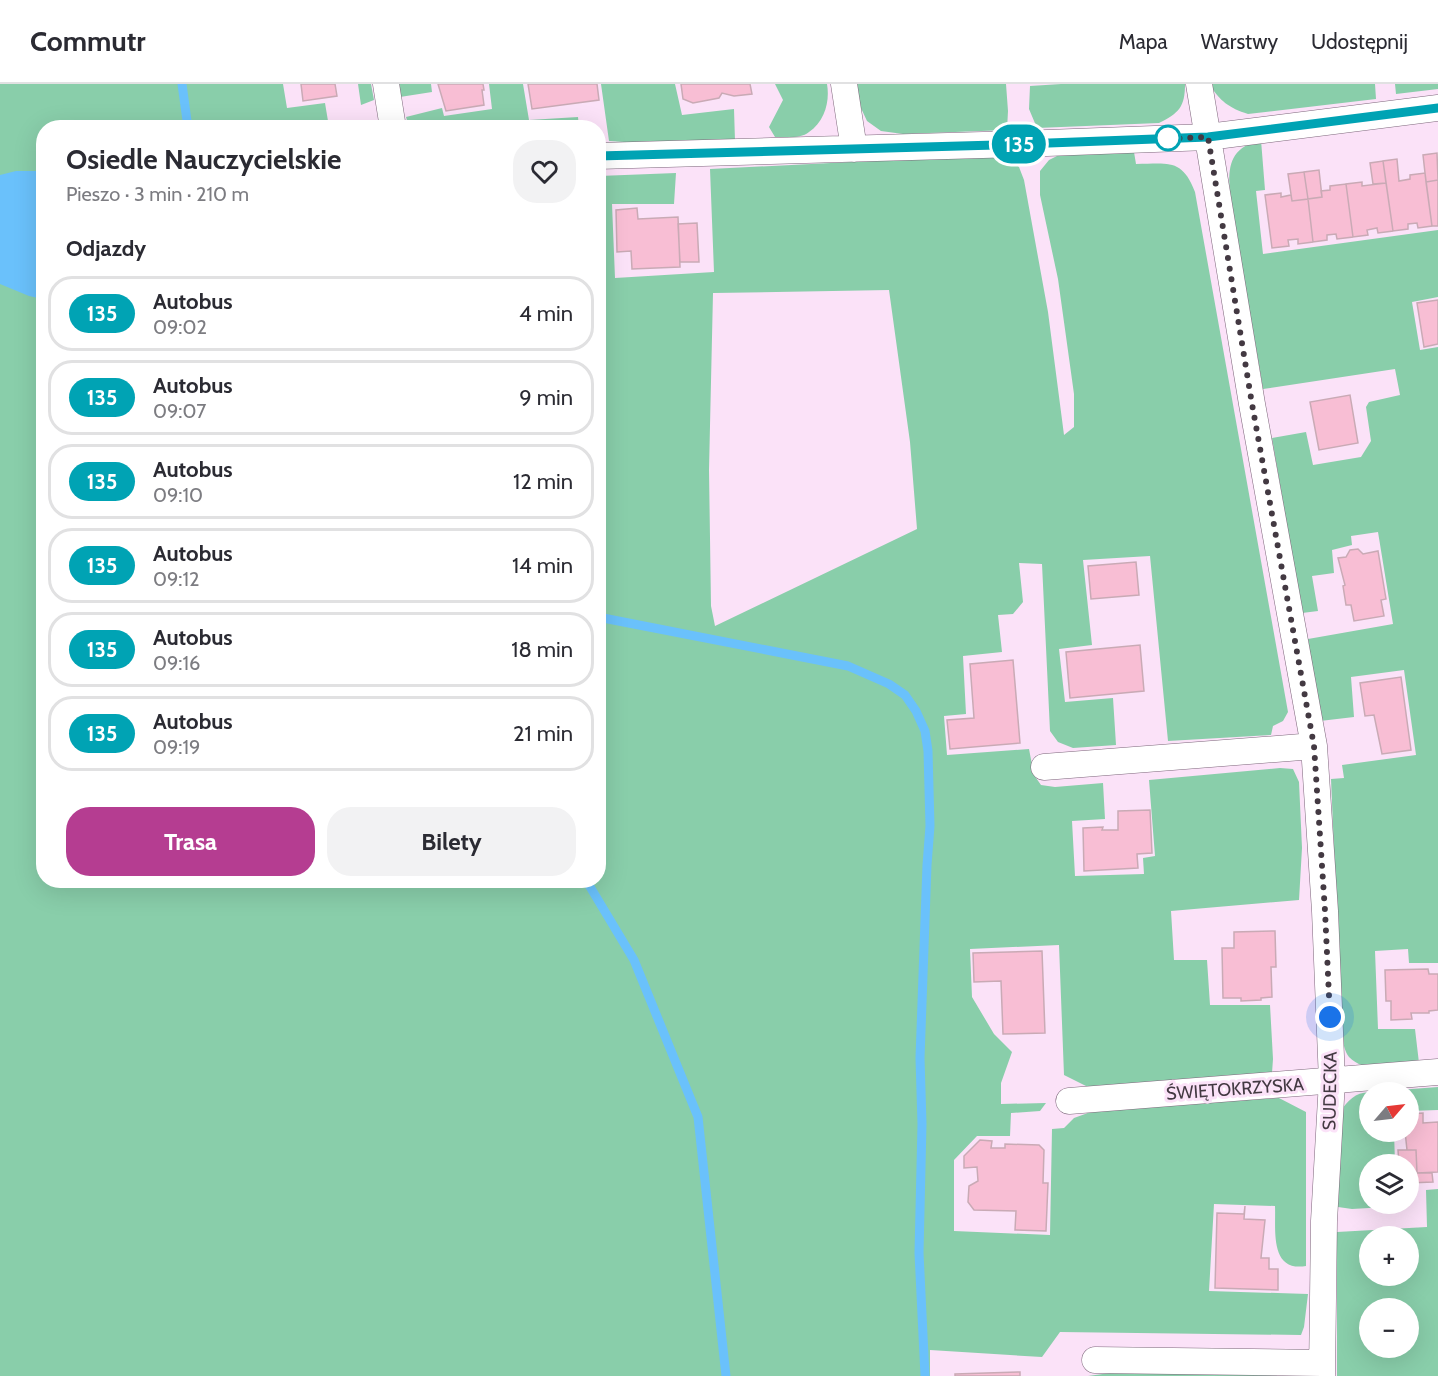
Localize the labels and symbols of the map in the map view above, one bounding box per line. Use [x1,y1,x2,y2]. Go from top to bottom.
line badge: 135 [984,124,1054,164]
unlabelled marker [1155,125,1181,151]
your location [1315,1002,1345,1032]
street label: SUDECKA [1318,1051,1342,1131]
street label: ŚWIĘTOKRZYSKA [1165,1073,1305,1105]
north arrow [1359,1082,1419,1142]

